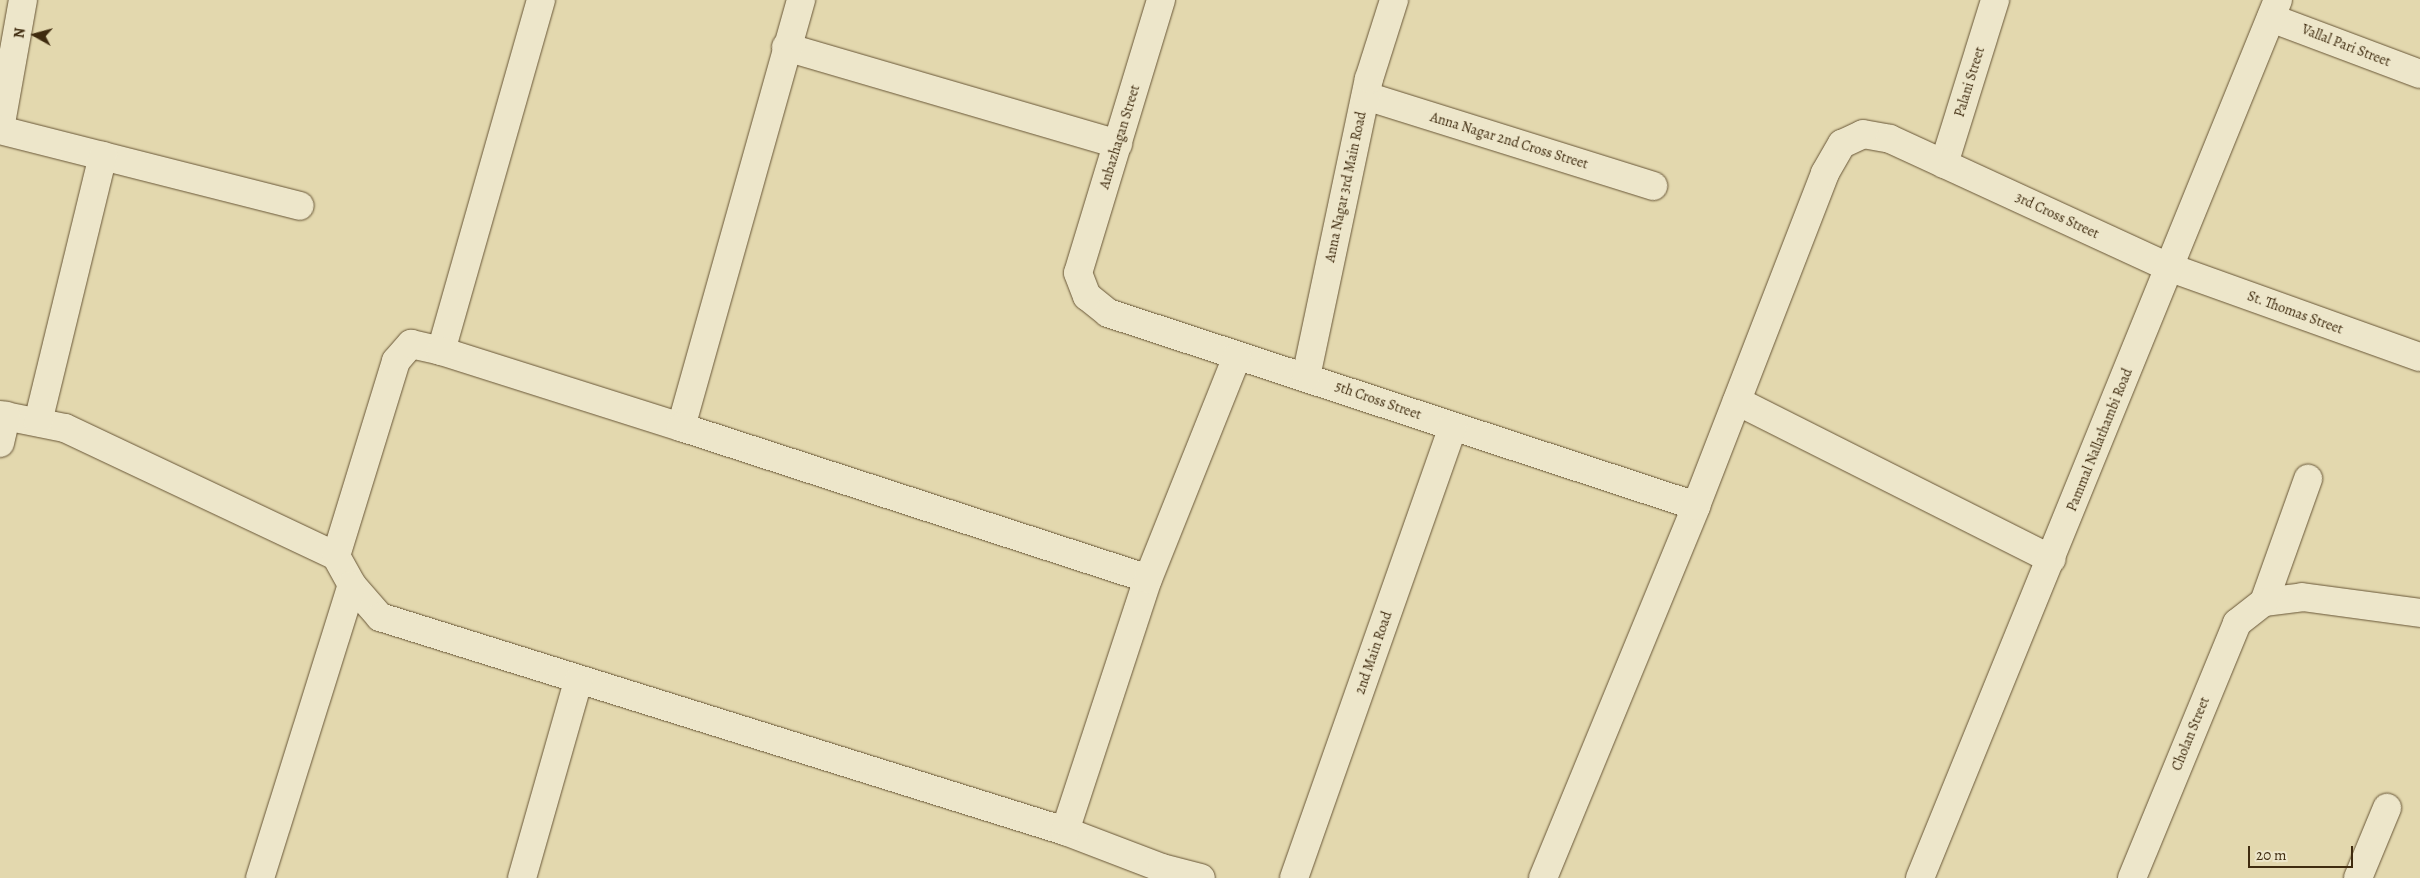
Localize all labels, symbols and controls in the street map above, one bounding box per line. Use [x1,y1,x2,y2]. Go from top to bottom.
north arrow [10,10,60,60]
street label: Vallal Pari Street [2299,21,2393,71]
text: N [10,27,30,39]
street label: Palani Street [1951,45,1989,119]
street label: Anbazhagan Street [1096,83,1144,191]
street label: Anna Nagar 2nd Cross Street [1428,109,1590,173]
street label: Anna Nagar 3rd Main Road [1322,110,1370,264]
street label: 3rd Cross Street [2012,189,2102,243]
street label: St. Thomas Street [2245,288,2345,338]
street label: Pammal Nallathambi Road [2064,366,2136,514]
street label: 5th Cross Street [1333,378,1423,424]
street label: 2nd Main Road [1352,609,1396,697]
street label: Cholan Street [2169,695,2213,773]
scale bar [2250,836,2355,868]
text: 20 m [2256,845,2287,865]

